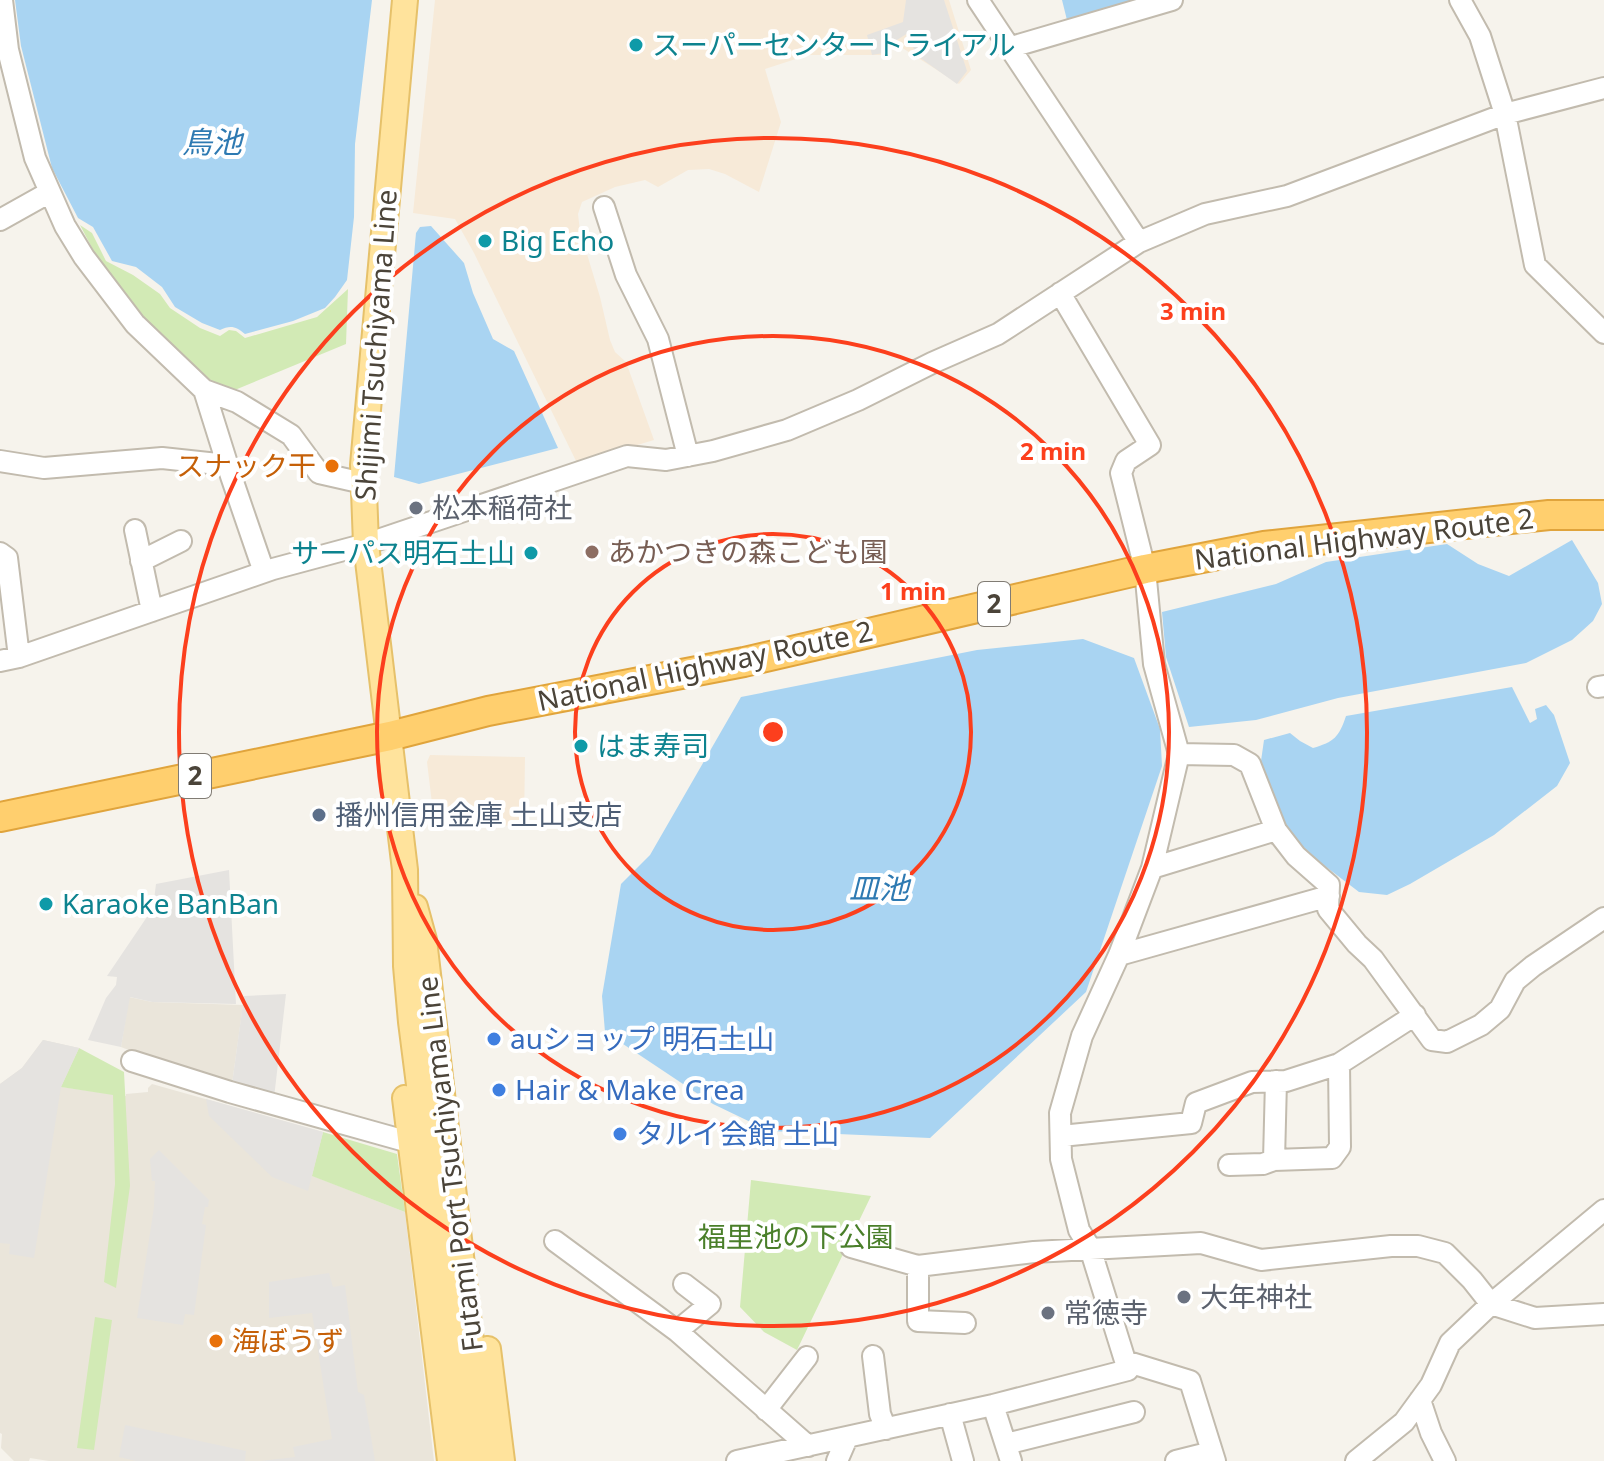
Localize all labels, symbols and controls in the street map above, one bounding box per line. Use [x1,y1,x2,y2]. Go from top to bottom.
place label: スーパーセンタートライアル [652,25,1015,63]
marker: スーパーセンタートライアル [627,36,645,54]
water label: 鳥池 [182,121,245,162]
street label: Shijimi Tsuchiyama Line [345,188,405,502]
place label: Big Echo [501,221,614,259]
marker: Big Echo [476,232,494,250]
text: 3 min [1160,294,1226,327]
text: 2 min [1020,434,1086,467]
place label: スナック干 [176,446,316,484]
marker: スナック干 [323,457,341,475]
place label: 松本稲荷社 [432,488,572,526]
street label: National Highway Route 2 [1192,498,1536,578]
marker: 松本稲荷社 [407,499,425,517]
place label: あかつきの森こども園 [608,532,888,570]
place label: サーパス明石土山 [291,533,515,571]
marker: あかつきの森こども園 [583,543,601,561]
marker: サーパス明石土山 [522,544,540,562]
text: 1 min [880,574,946,607]
road number: 2 [978,582,1010,626]
street label: National Highway Route 2 [534,611,876,719]
centre of rings [759,718,787,746]
place label: はま寿司 [597,726,709,764]
marker: はま寿司 [572,737,590,755]
road number: 2 [179,754,211,798]
place label: 播州信用金庫 土山支店 [335,795,622,833]
marker: 播州信用金庫 土山支店 [310,806,328,824]
water label: 皿池 [849,867,912,908]
place label: Karaoke BanBan [62,884,279,922]
marker: Karaoke BanBan [37,895,55,913]
street label: Futami Port Tsuchiyama Line [407,974,491,1354]
place label: auショップ 明石土山 [510,1019,774,1057]
marker: auショップ 明石土山 [485,1030,503,1048]
place label: Hair & Make Crea [515,1070,745,1108]
marker: Hair & Make Crea [490,1081,508,1099]
place label: タルイ会館 土山 [636,1114,839,1152]
marker: タルイ会館 土山 [611,1125,629,1143]
park label: 福里池の下公園 [698,1217,894,1255]
place label: 大年神社 [1200,1277,1312,1315]
marker: 大年神社 [1175,1288,1193,1306]
place label: 常徳寺 [1064,1293,1148,1331]
marker: 常徳寺 [1039,1304,1057,1322]
place label: 海ぼうず [232,1321,344,1359]
marker: 海ぼうず [207,1332,225,1350]

